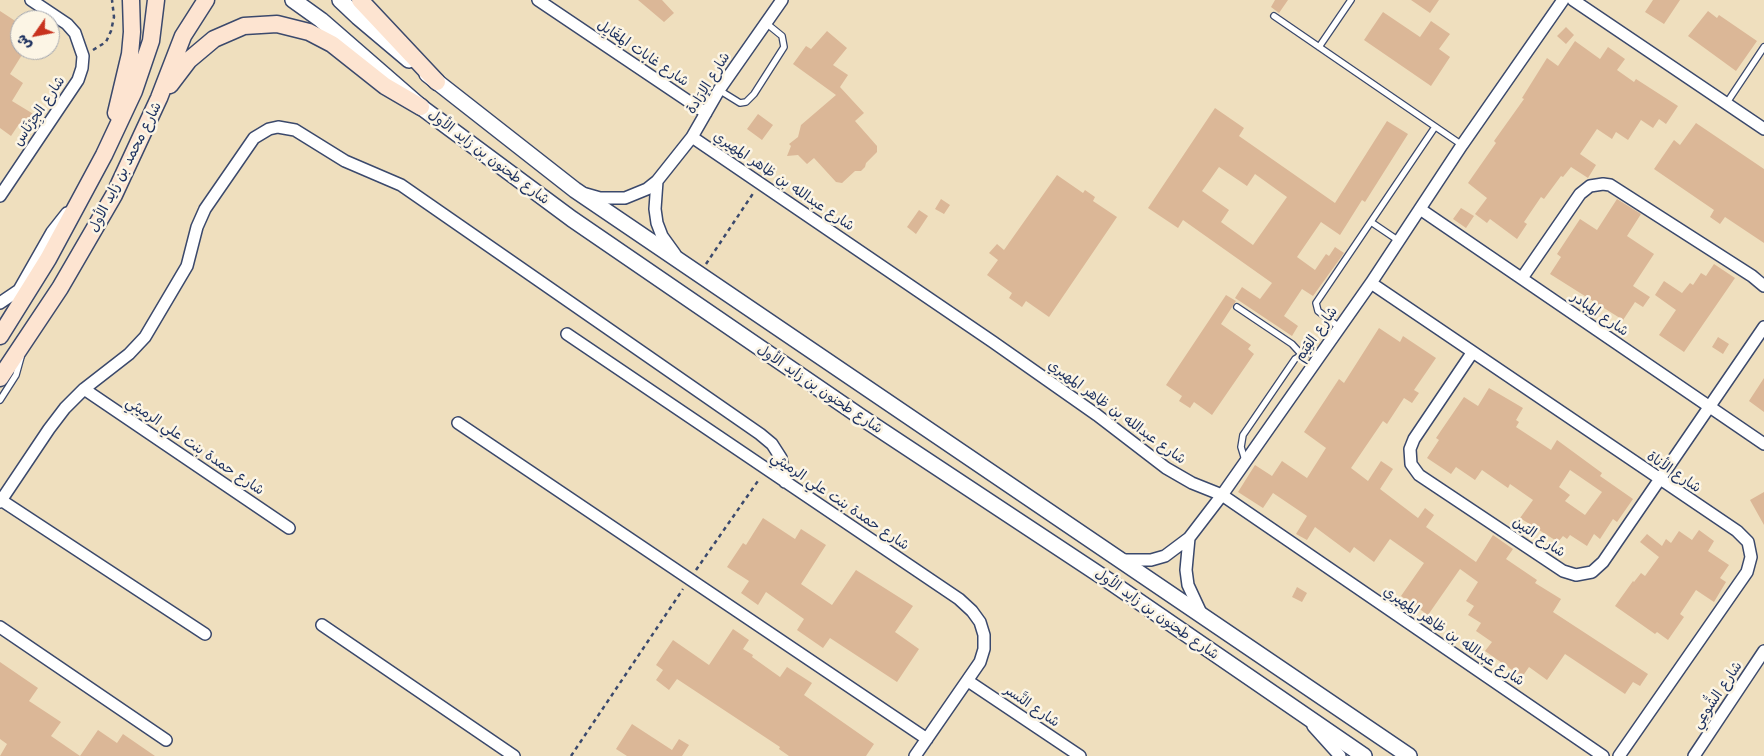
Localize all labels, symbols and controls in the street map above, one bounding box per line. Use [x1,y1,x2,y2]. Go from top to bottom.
north arrow [10,10,60,60]
street label: شارع غابات المِغَايِل [594,16,692,90]
text: ش [11,31,35,55]
street label: شارع الإرَادة [683,49,733,117]
street label: شارع الجِرْنَاس [10,73,68,149]
street label: شارع محمد بن زايد الأول [85,99,165,235]
street label: شارع طحنون بن زايد الأول [425,106,553,208]
street label: شارع عبدالله بن ظاهر المهيري [710,128,858,234]
street label: شارع المبادر [1568,288,1632,340]
street label: شارع القِيَم [1291,303,1341,365]
street label: شارع طحنون بن زايد الأول [754,341,886,437]
street label: شارع عبدالله بن ظاهر المهيري [1045,356,1189,468]
street label: شارع حمدة بنت علي الرميثي [123,393,267,499]
street label: شارع حمدة بنت علي الرميثي [768,448,912,554]
street label: شارع الأناة [1644,448,1704,496]
street label: شارع التين [1509,513,1569,561]
street label: شارع طحنون بن زايد الأول [1092,565,1222,663]
street label: شارع عبدالله بن ظاهر المهيري [1380,583,1528,689]
street label: شارع الشُّوعِي [1688,658,1746,732]
street label: شارع النَّسر [1001,681,1063,731]

